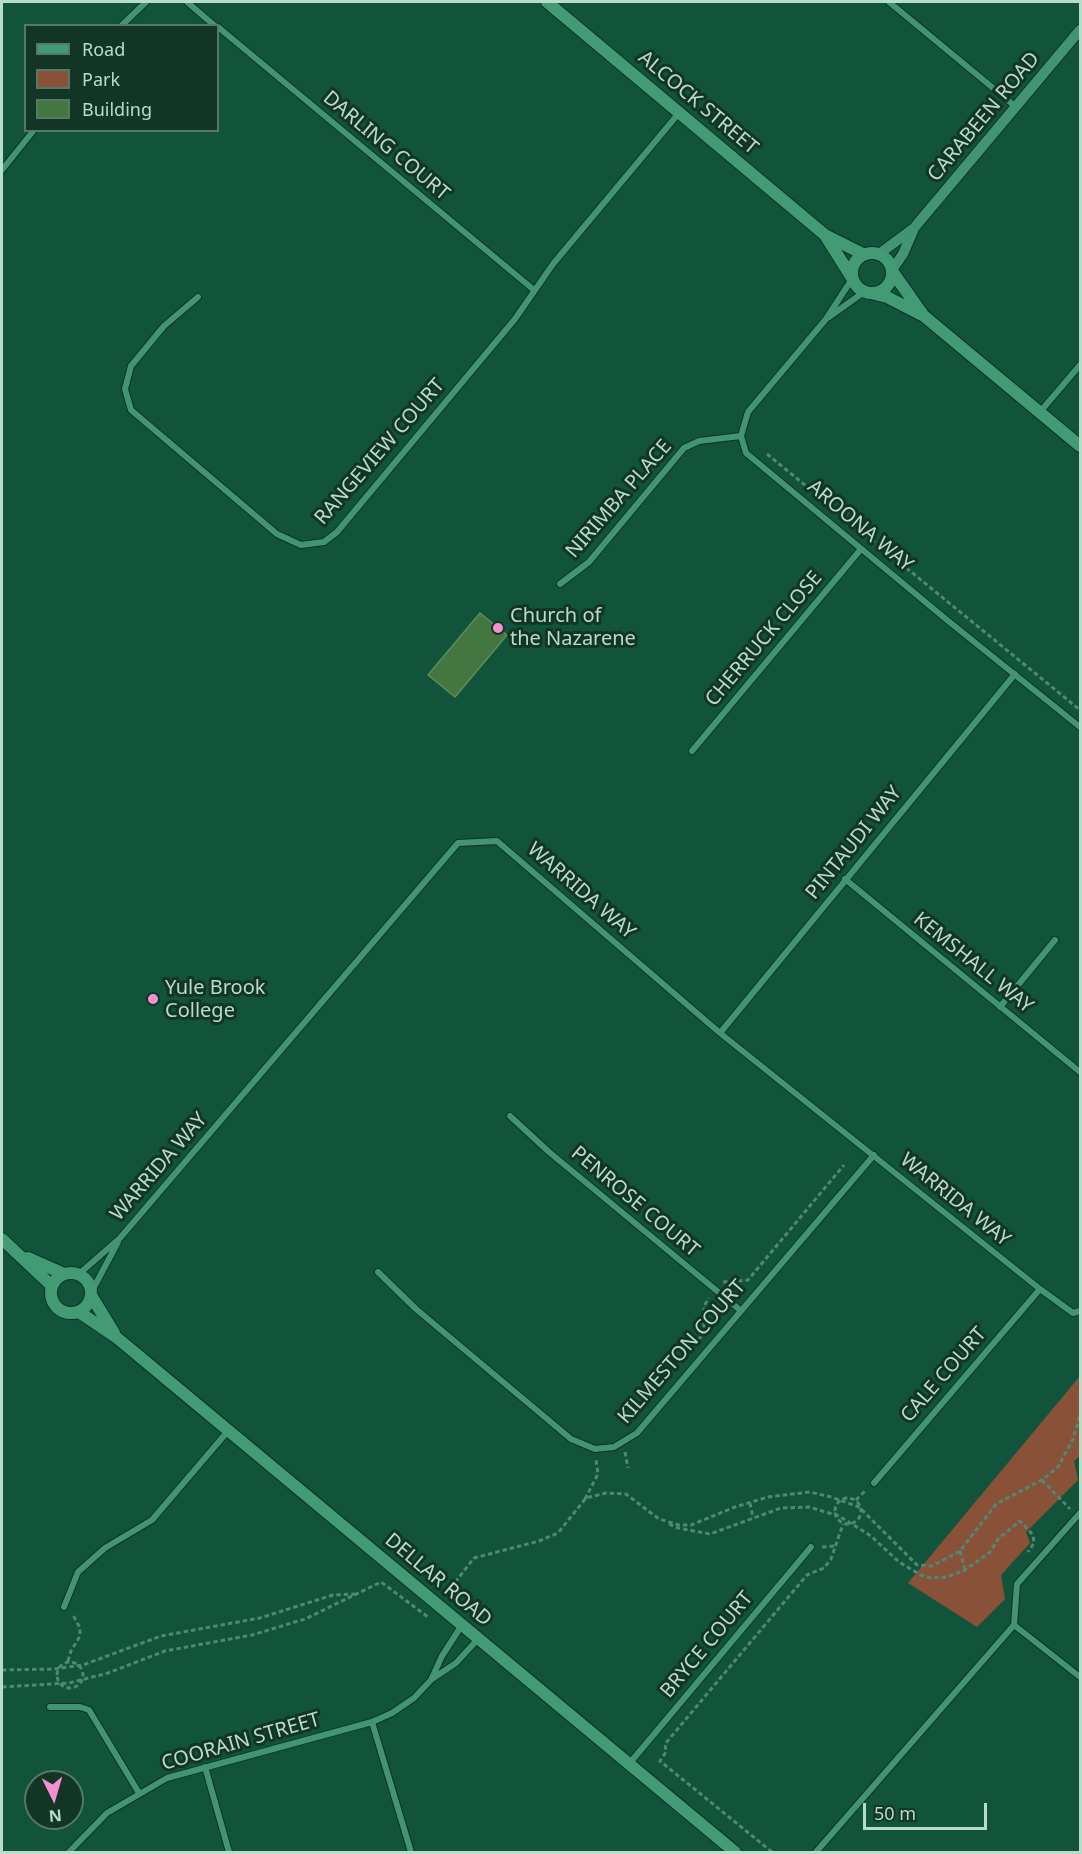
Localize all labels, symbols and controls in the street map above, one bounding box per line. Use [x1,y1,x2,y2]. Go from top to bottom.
legend [24,24,219,132]
text: Road [82,37,125,61]
street label: ALCOCK STREET [633,46,763,160]
street label: CARABEEN ROAD [923,47,1045,187]
text: Park [82,67,120,91]
street label: DARLING COURT [318,86,454,206]
text: Building [82,97,152,121]
street label: RANGEVIEW COURT [310,374,450,530]
street label: NIRIMBA PLACE [561,435,677,563]
street label: AROONA WAY [802,475,918,577]
street label: CHERRUCK CLOSE [701,567,827,711]
place label: Church of the Nazarene [510,604,636,651]
marker: Church of the Nazarene [491,621,505,635]
street label: PINTAUDI WAY [801,782,907,904]
street label: WARRIDA WAY [522,838,640,944]
street label: KEMSHALL WAY [908,907,1038,1019]
place label: Yule Brook College [165,976,265,1023]
marker: Yule Brook College [146,992,160,1006]
street label: WARRIDA WAY [106,1108,212,1226]
street label: PENROSE COURT [566,1141,704,1263]
street label: WARRIDA WAY [895,1148,1015,1252]
street label: KILMESTON COURT [613,1275,751,1429]
street label: CALE COURT [896,1323,992,1427]
street label: DELLAR ROAD [380,1528,496,1632]
street label: BRYCE COURT [656,1587,758,1703]
street label: COORAIN STREET [159,1708,323,1776]
north arrow [24,1770,84,1830]
scale bar [866,1791,990,1829]
text: 50 m [874,1801,916,1825]
text: N [48,1804,63,1827]

